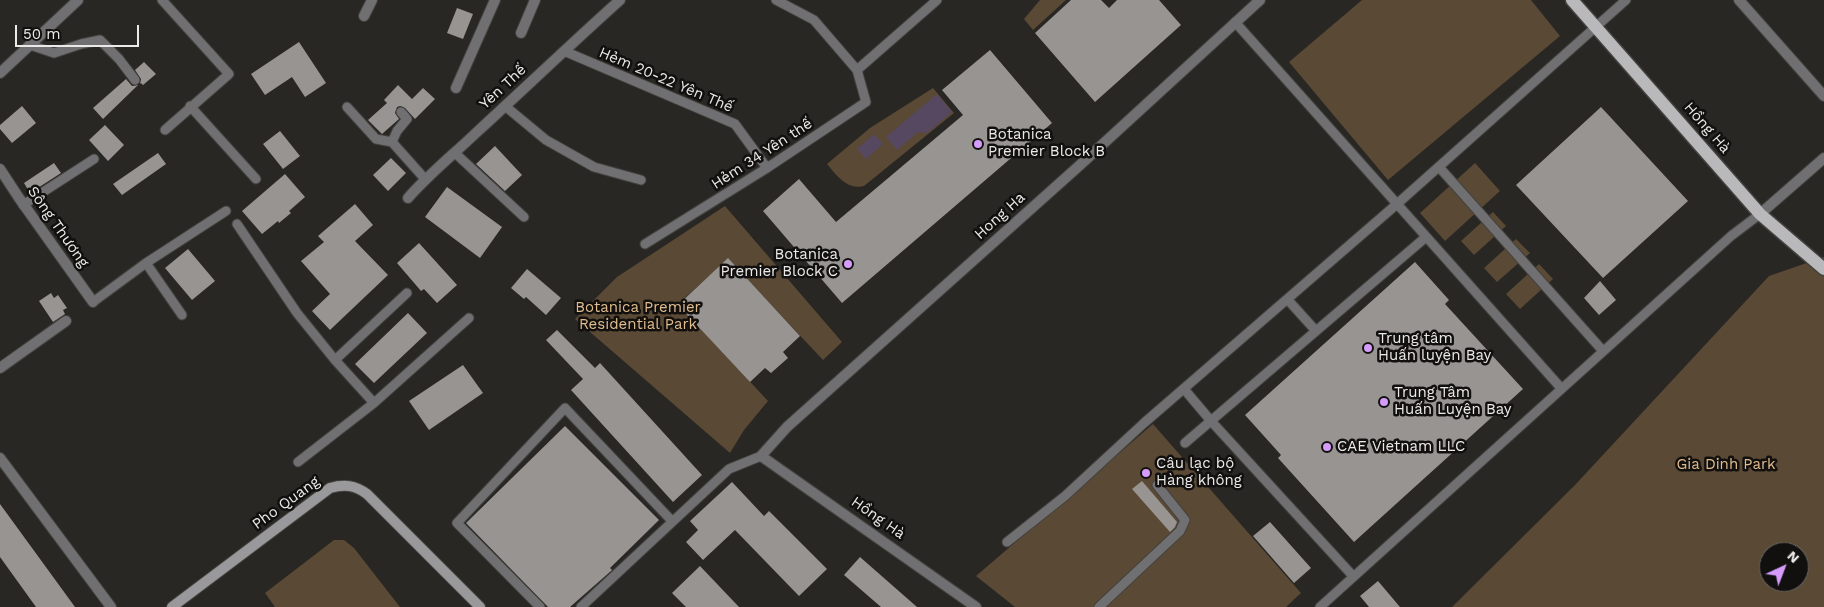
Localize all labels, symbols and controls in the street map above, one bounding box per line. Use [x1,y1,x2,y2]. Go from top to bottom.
scale bar [18,15,141,47]
text: 50 m [23,25,60,43]
street label: Hẻm 20-22 Yên Thế [596,44,736,116]
street label: Yên Thế [476,61,530,113]
street label: Hồng Hà [1680,99,1734,157]
street label: Hẻm 34 Yên thế [708,115,816,193]
place label: Botanica Premier Block B [988,126,1105,161]
marker: Botanica Premier Block B [972,138,984,150]
street label: Sông Thương [24,183,92,271]
street label: Hong Ha [971,189,1029,243]
place label: Botanica Premier Block C [720,246,838,281]
marker: Botanica Premier Block C [842,258,854,270]
park label: Botanica Premier Residential Park [575,299,701,334]
place label: Trung tâm Huấn luyện Bay [1378,330,1491,365]
marker: Trung tâm Huấn luyện Bay [1362,342,1374,354]
place label: Trung Tâm Huấn Luyện Bay [1394,384,1511,419]
marker: Trung Tâm Huấn Luyện Bay [1378,396,1390,408]
place label: CAE Vietnam LLC [1337,438,1465,456]
marker: CAE Vietnam LLC [1321,441,1333,453]
place label: Câu lạc bộ Hàng không [1156,455,1242,490]
park label: Gia Dinh Park [1676,456,1776,474]
marker: Câu lạc bộ Hàng không [1140,467,1152,479]
street label: Pho Quang [249,473,323,533]
street label: Hồng Hà [848,493,908,543]
north arrow [1759,542,1809,592]
text: N [1784,547,1803,566]

